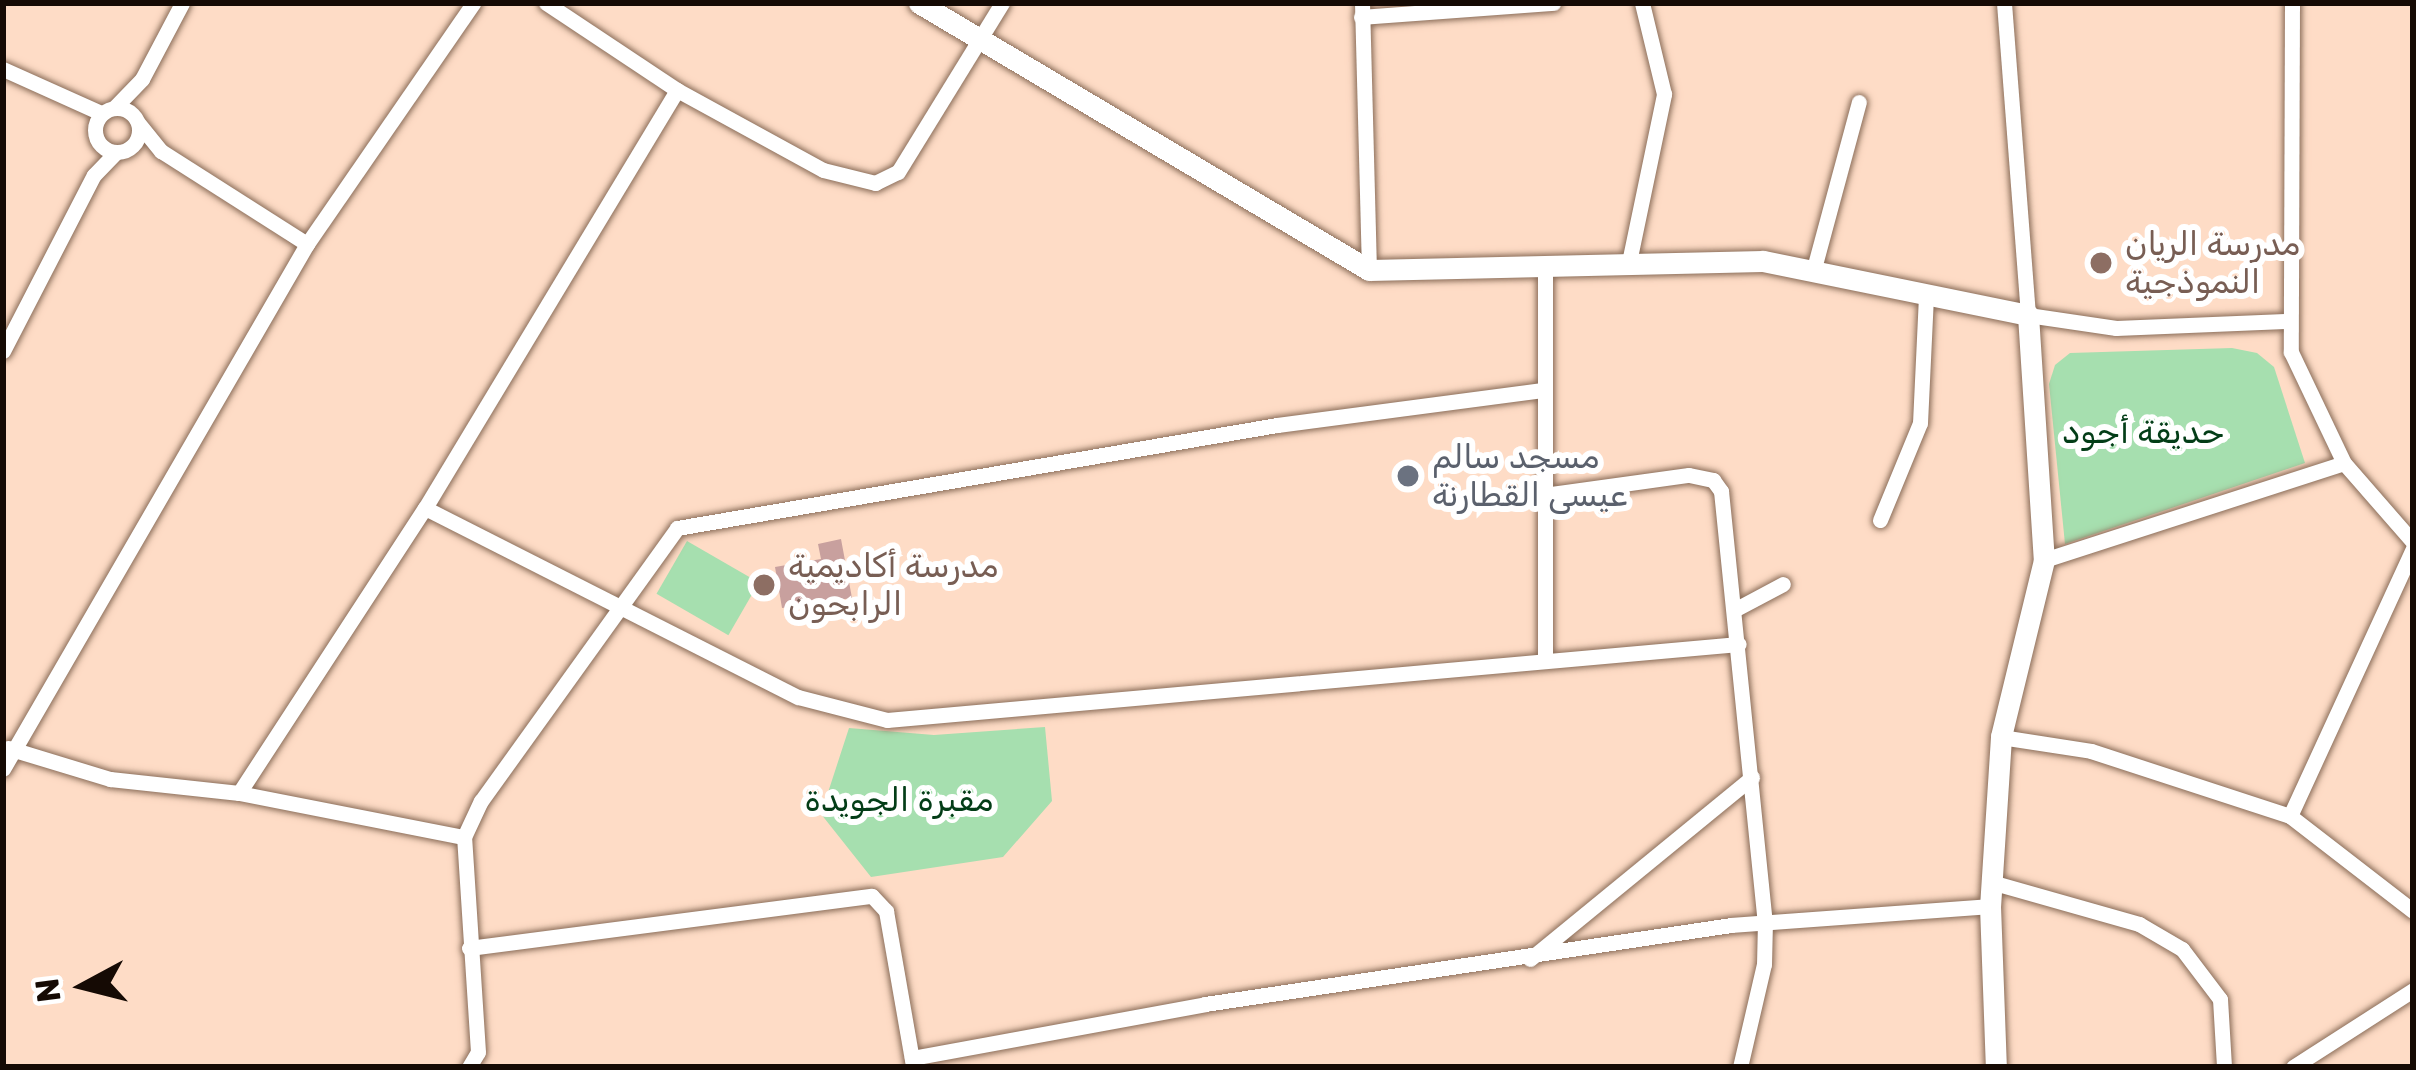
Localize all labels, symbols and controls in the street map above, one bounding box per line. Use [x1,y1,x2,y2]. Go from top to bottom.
place label: مدرسة الريان النموذجية [2125,224,2300,302]
marker: مدرسة الريان النموذجية [2088,250,2114,276]
park label: حديقة أجود [2062,412,2224,452]
place label: مسجد سالم عيسى القطارنة [1432,437,1627,515]
marker: مسجد سالم عيسى القطارنة [1395,463,1421,489]
place label: مدرسة أكاديمية الرابحون [788,546,999,624]
marker: مدرسة أكاديمية الرابحون [751,572,777,598]
park label: مقبرة الجويدة [804,780,994,820]
north arrow [24,926,144,1046]
text: N [27,976,69,1005]

